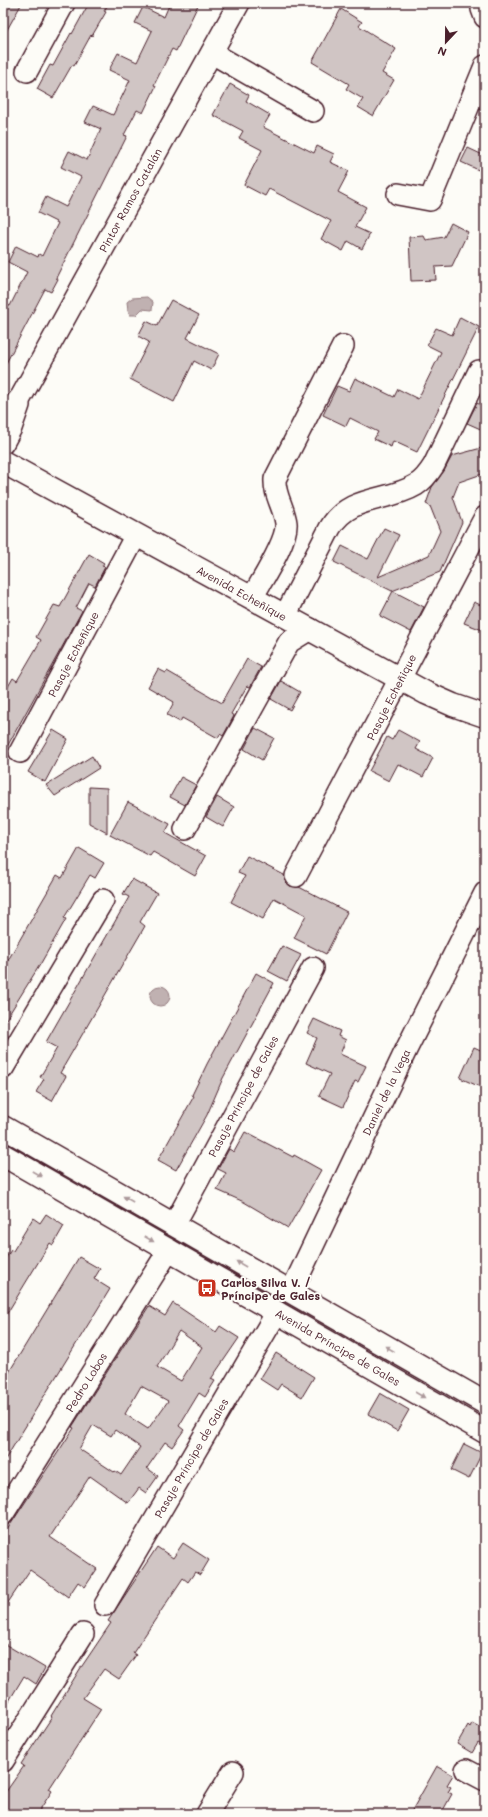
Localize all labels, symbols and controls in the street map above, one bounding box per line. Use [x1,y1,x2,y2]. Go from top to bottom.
north arrow [426,22,466,62]
text: N [435,43,449,60]
street label: Pintor Ramos Catalán [95,145,165,255]
street label: Avenida Echeñique [194,562,290,624]
street label: Pasaje Echeñique [44,608,102,699]
street label: Pasaje Echeñique [363,651,419,743]
street label: Pasaje Príncipe de Gales [205,1033,281,1159]
street label: Daniel de la Vega [359,1046,414,1138]
one-way arrow [31,1171,43,1177]
one-way arrow [123,1195,134,1202]
one-way arrow [144,1235,155,1242]
one-way arrow [235,1260,247,1267]
place label: Carlos Silva V. / Príncipe de Gales [221,1275,320,1303]
bus stop icon: Carlos Silva V. / Príncipe de Gales [196,1277,218,1299]
street label: Avenida Príncipe de Gales [273,1305,403,1389]
one-way arrow [385,1346,396,1353]
street label: Pedro Lobos [62,1350,110,1414]
one-way arrow [414,1391,426,1398]
street label: Pasaje Príncipe de Gales [151,1395,231,1521]

